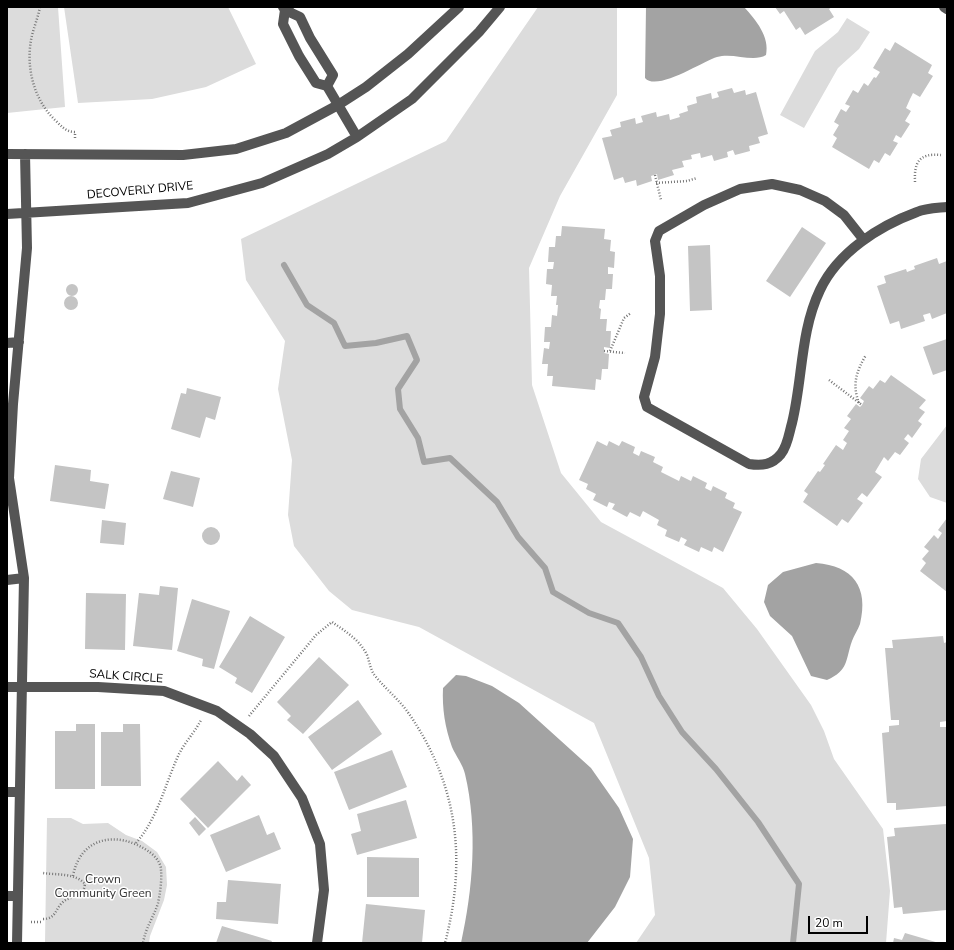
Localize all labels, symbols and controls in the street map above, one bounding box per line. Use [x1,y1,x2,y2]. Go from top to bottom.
street label: DECOVERLY DRIVE [86,179,194,203]
street label: SALK CIRCLE [89,667,163,687]
park label: Crown Community Green [54,873,152,901]
scale bar [810,908,870,934]
text: 20 m [815,915,843,931]

